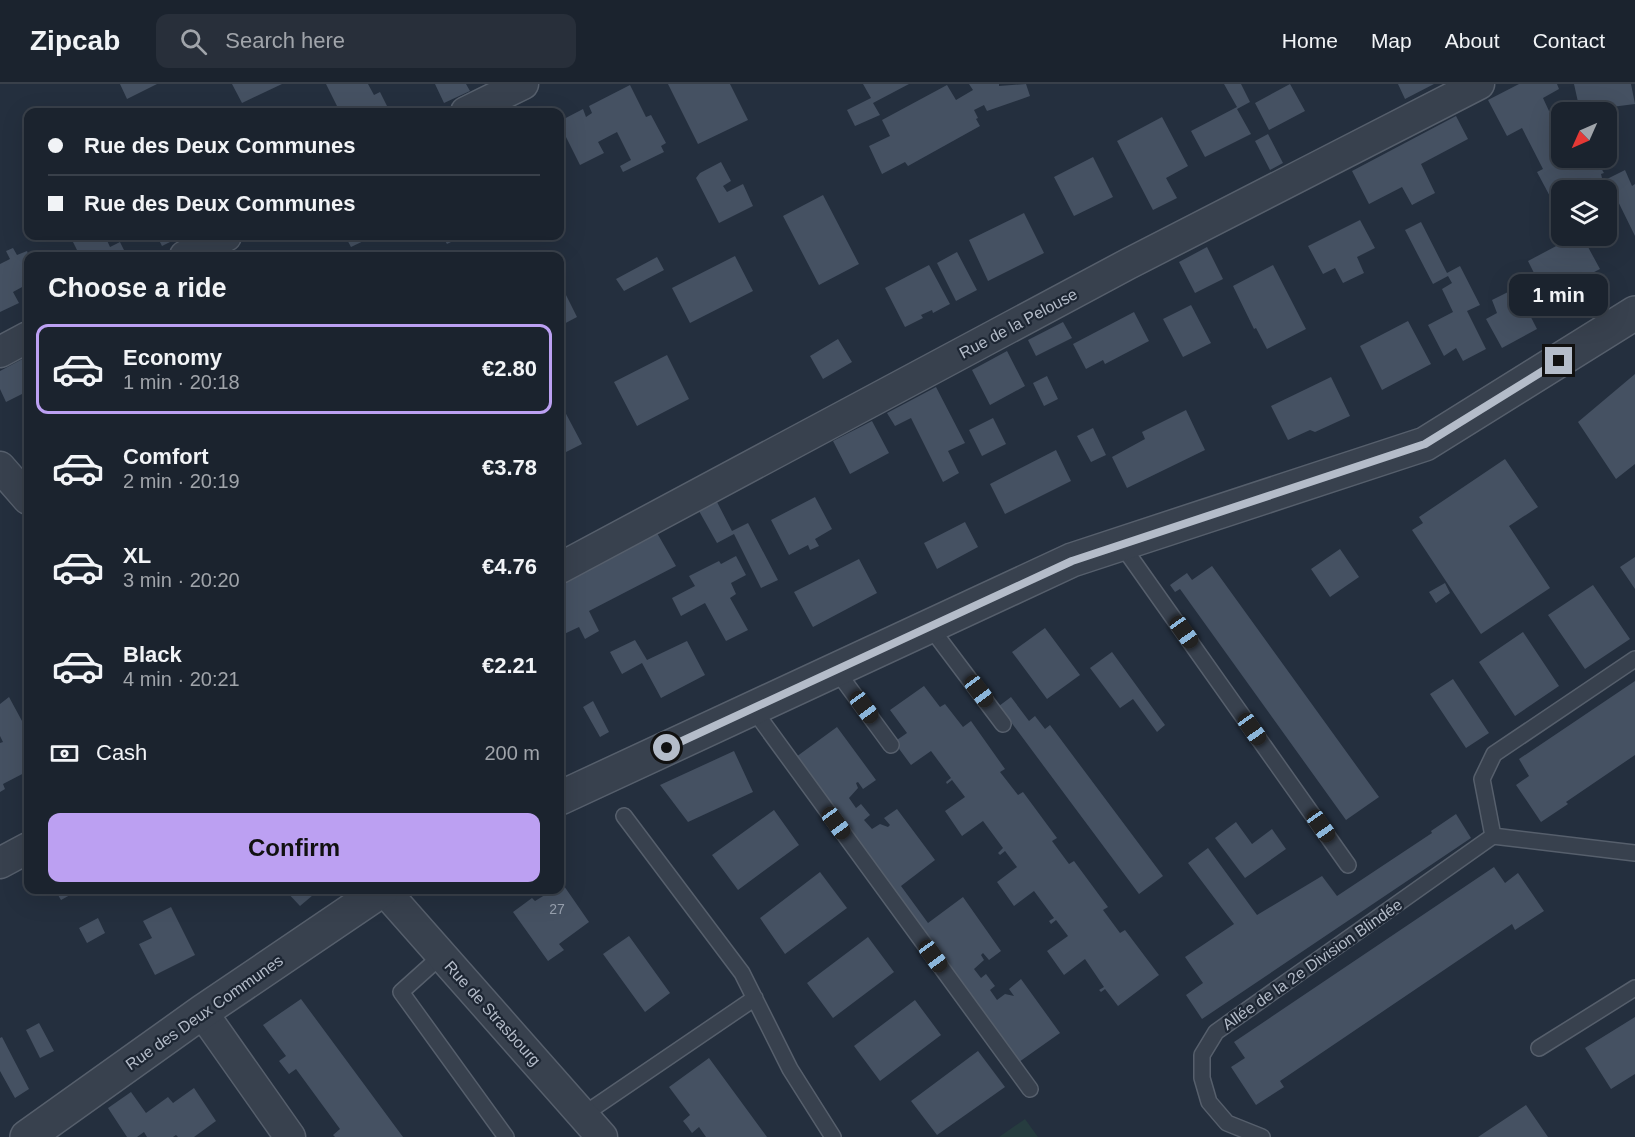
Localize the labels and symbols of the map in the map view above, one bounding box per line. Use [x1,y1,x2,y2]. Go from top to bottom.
north arrow [1551,102,1617,168]
callout: 1 min [1510,274,1608,316]
street label: Rue de la Pelouse [957,285,1080,362]
route end [1545,347,1572,374]
car [1166,612,1202,652]
car [961,671,997,711]
car [846,687,882,727]
car [1234,709,1270,749]
route start [653,734,680,761]
car [818,803,854,843]
car [1303,806,1339,846]
street label: Allée de la 2e Division Blindée [1219,896,1405,1033]
house number: 27 [549,901,565,917]
car [915,936,951,976]
street label: Rue des Deux Communes [123,952,286,1073]
street label: Rue de Strasbourg [441,958,544,1069]

